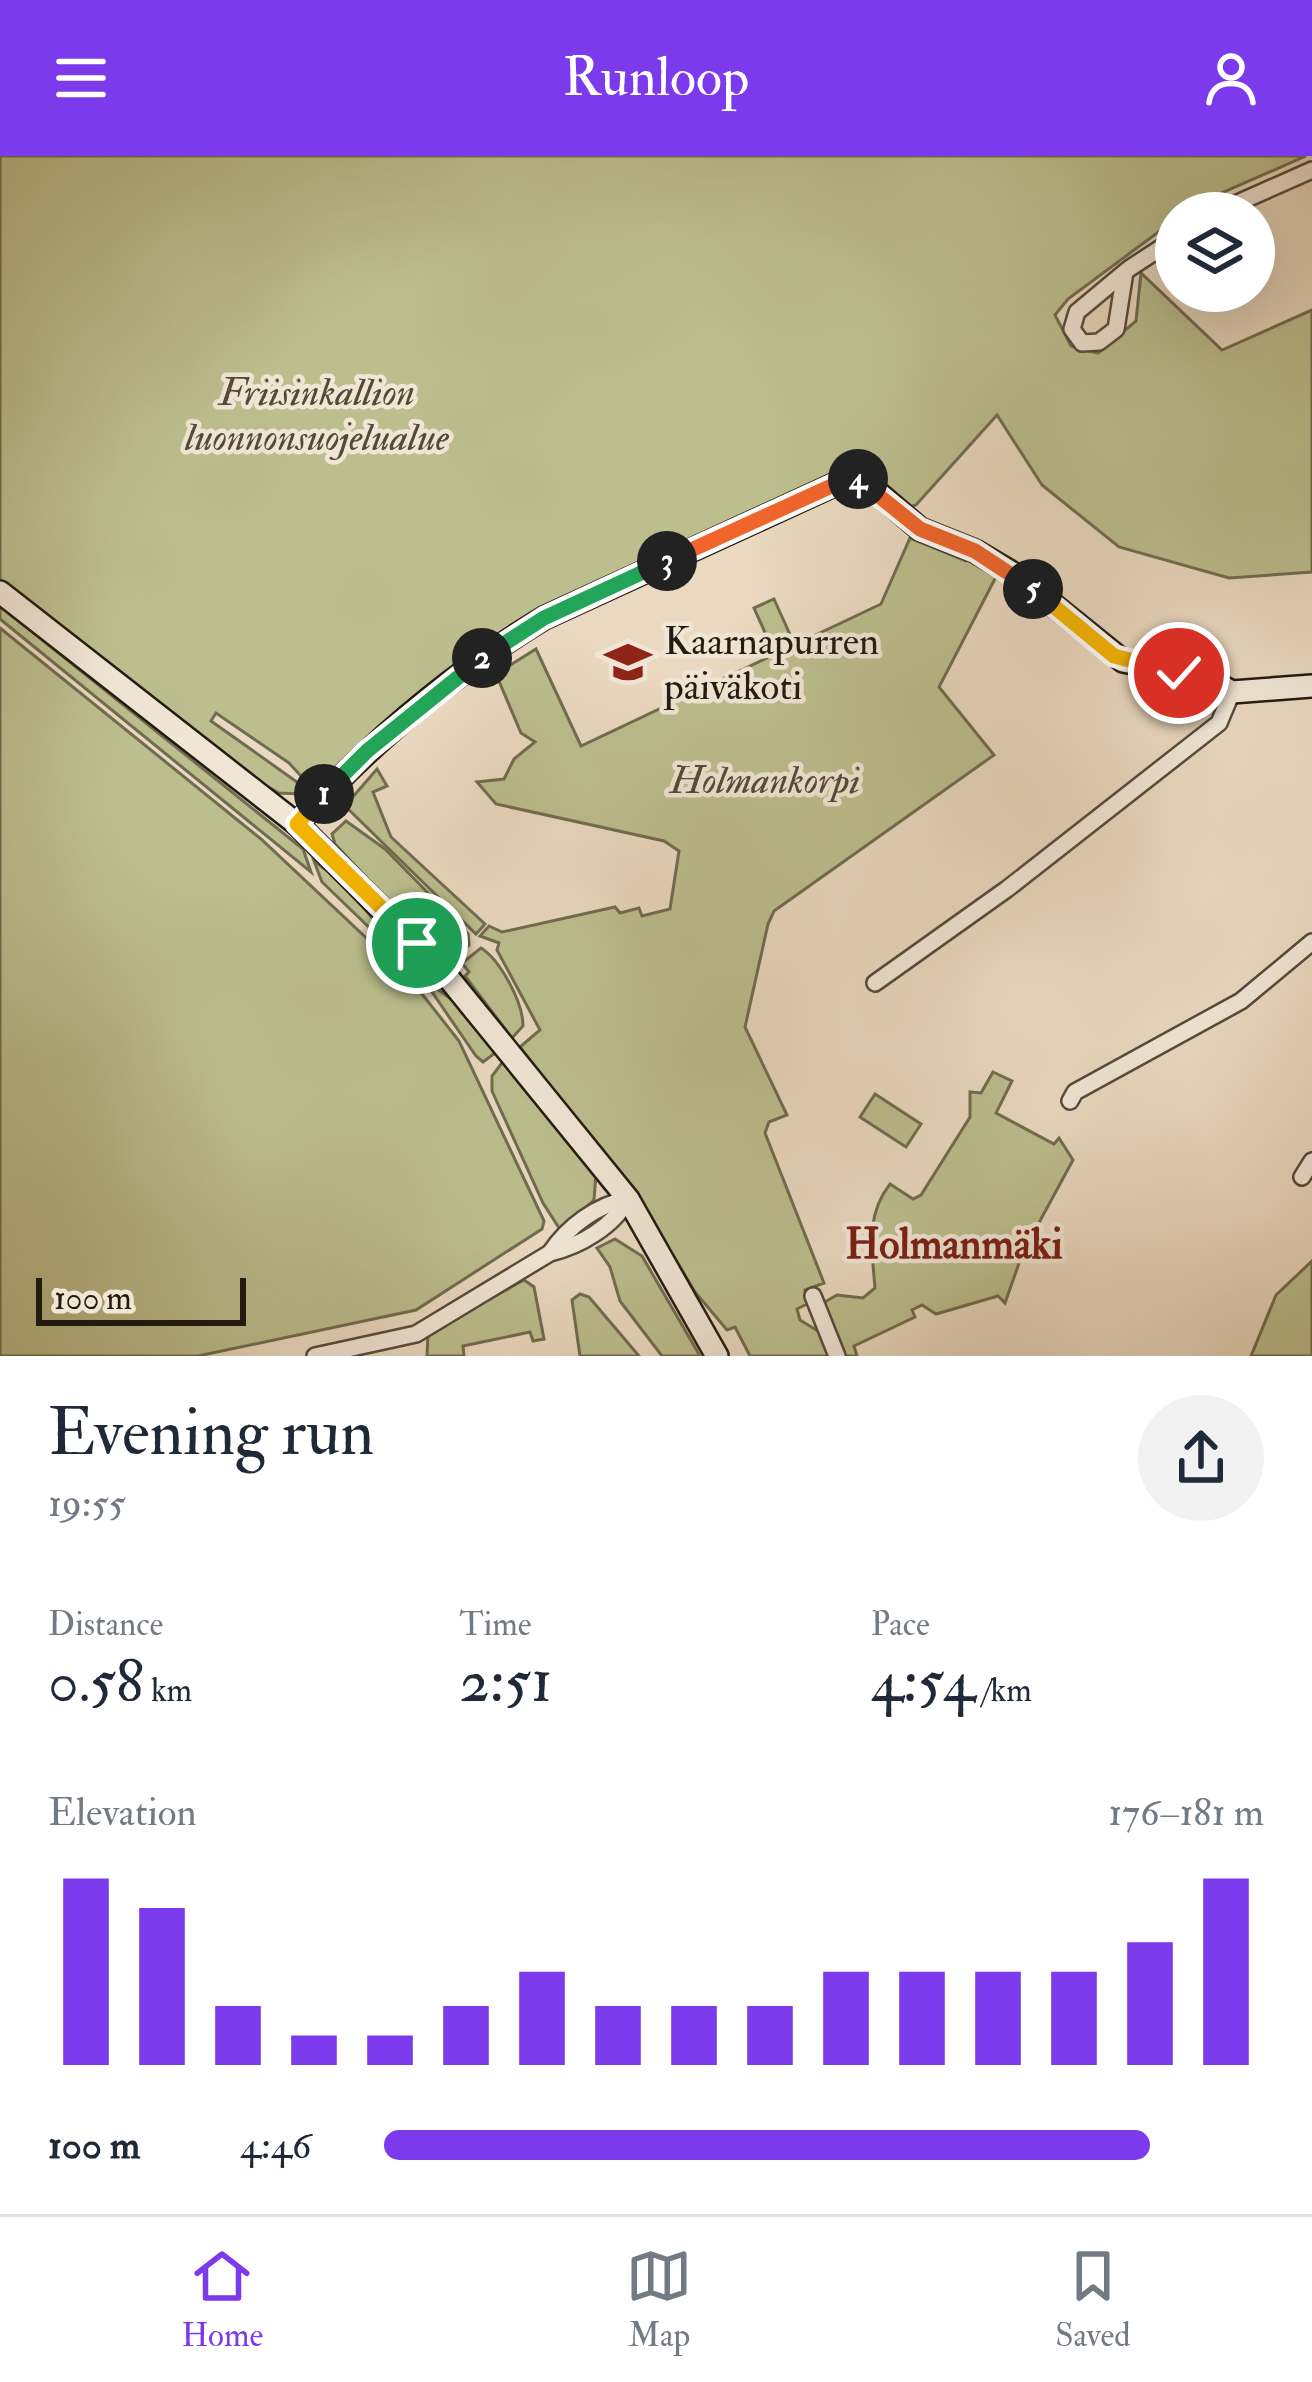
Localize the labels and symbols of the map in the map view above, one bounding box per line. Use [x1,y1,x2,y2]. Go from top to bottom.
park label: Friisinkallion luonnonsuojelualue [184,368,450,462]
pin: 4 [828,449,888,509]
pin: 3 [637,531,697,591]
pin: 5 [1003,559,1063,619]
place label: Kaarnapurren päiväkoti [663,617,879,711]
pin [1128,622,1230,724]
pin: 2 [452,628,512,688]
school or university icon: Kaarnapurren päiväkoti [603,637,653,687]
park label: Holmankorpi [668,756,860,805]
pin: 1 [294,764,354,824]
pin [366,892,468,994]
district label: Holmanmäki [845,1219,1063,1271]
scale bar [36,1272,246,1325]

